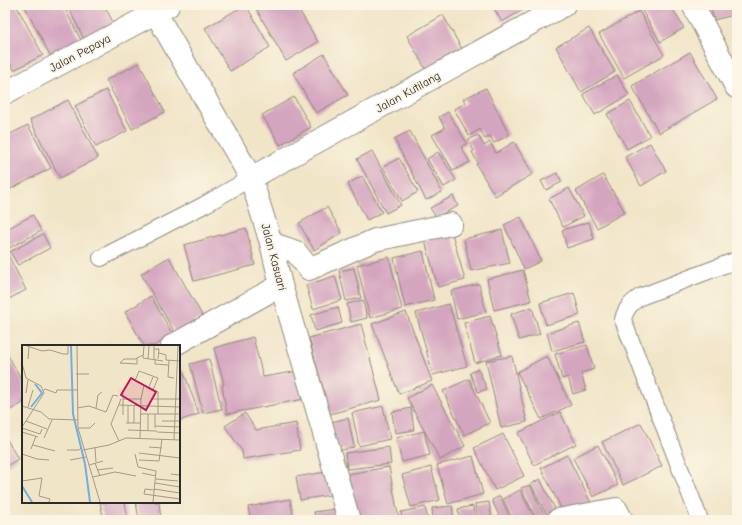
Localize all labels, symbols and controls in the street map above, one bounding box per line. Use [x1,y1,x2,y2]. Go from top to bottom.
street label: Jalan Pepaya [47,31,113,75]
street label: Jalan Kutilang [373,68,443,116]
street label: Jalan Kasuari [258,222,290,292]
inset map [22,345,180,503]

